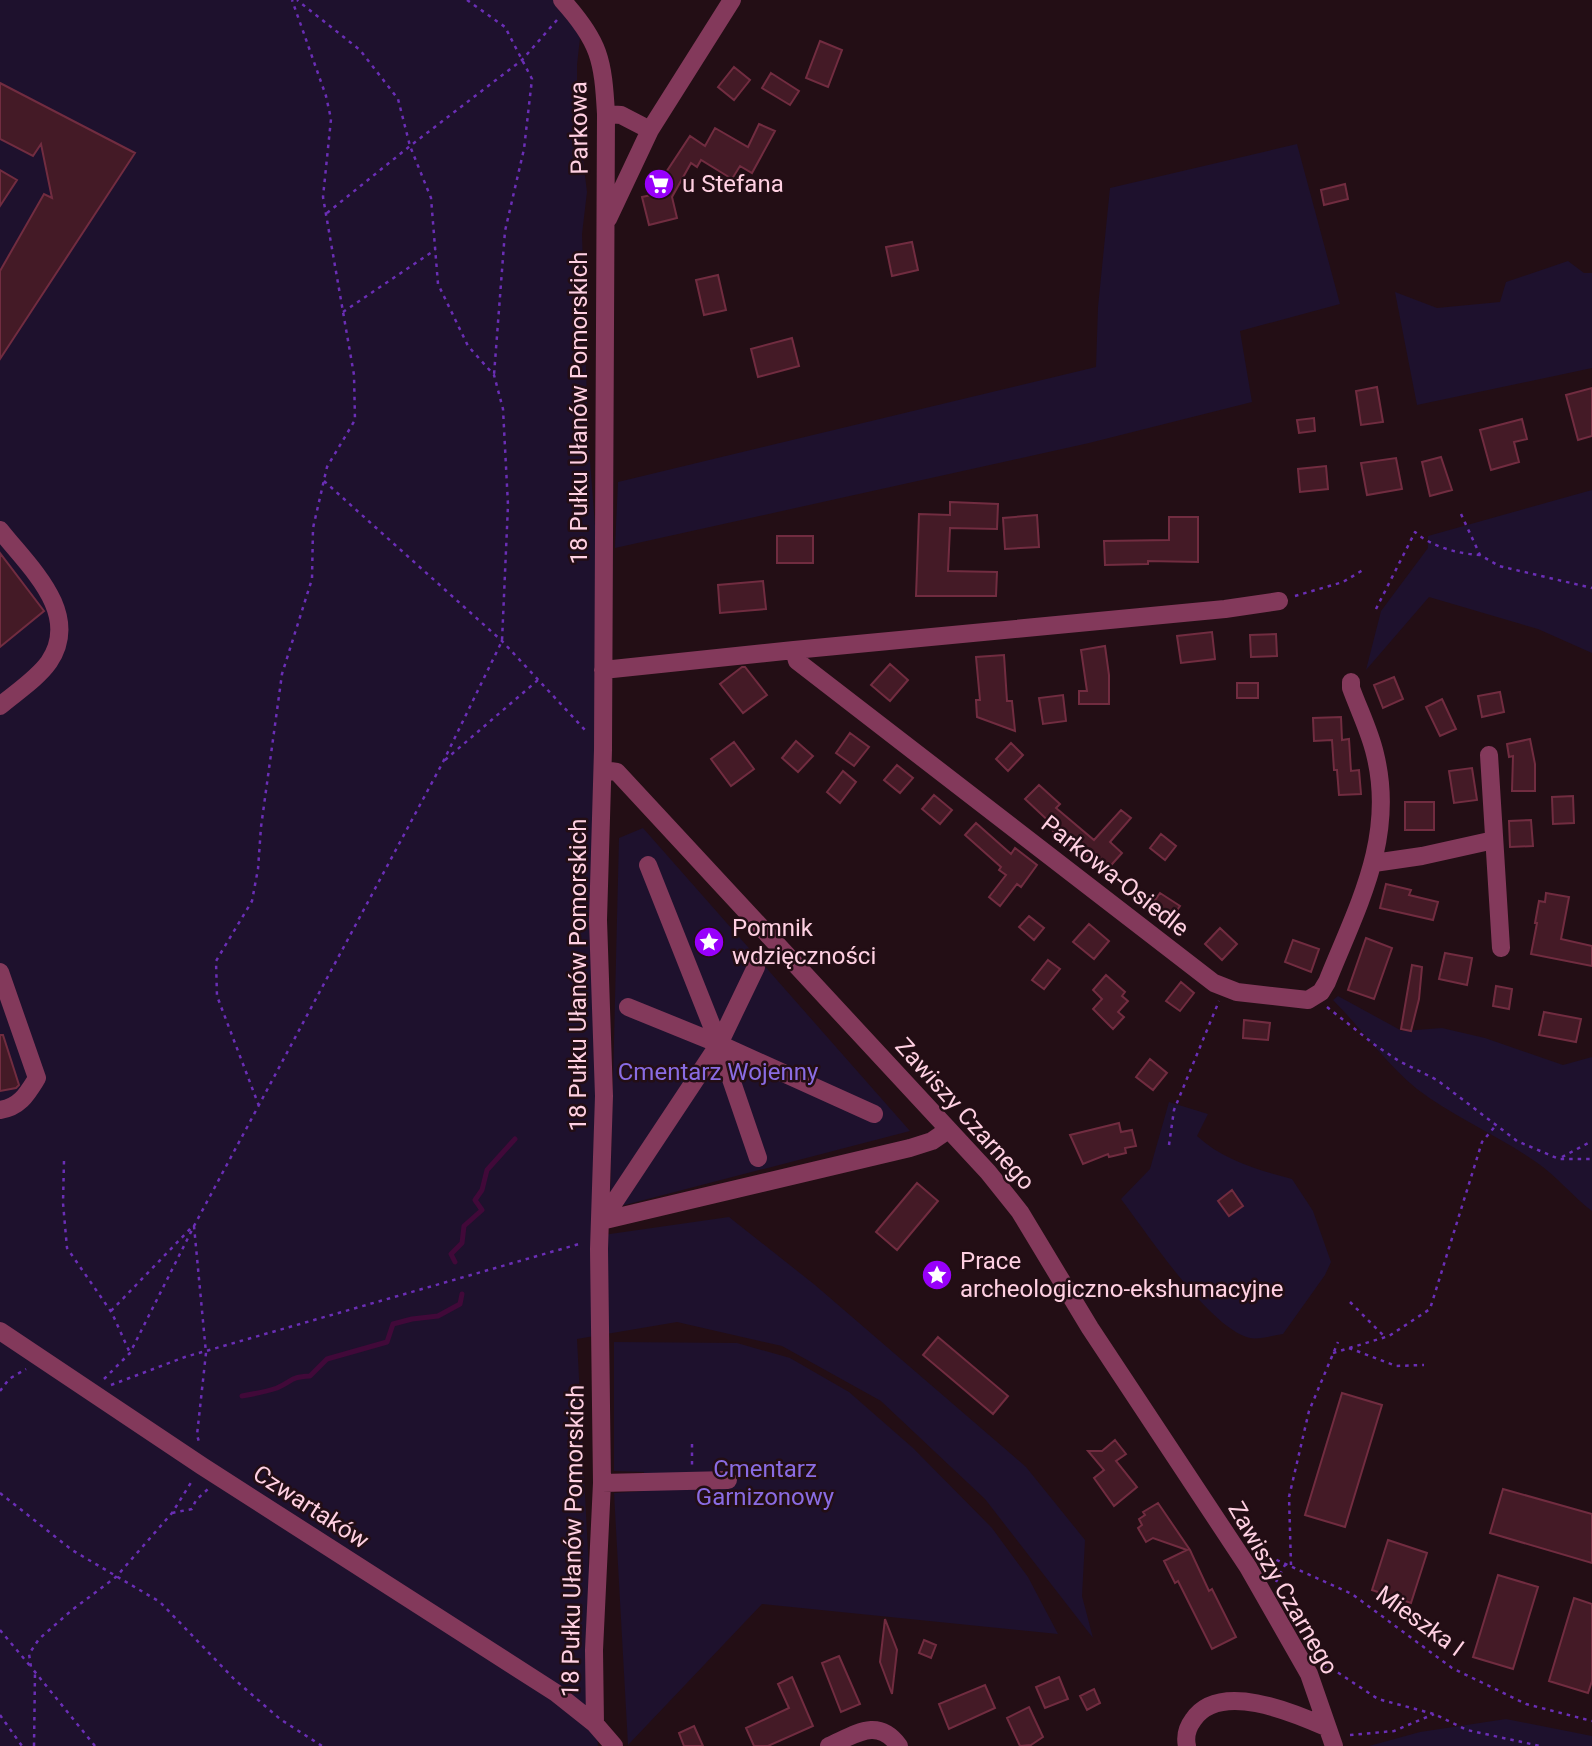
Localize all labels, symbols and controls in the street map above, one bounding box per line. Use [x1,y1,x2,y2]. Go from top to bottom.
street label: Parkowa [564,81,594,175]
supermarket icon: u Stefana [642,167,676,201]
place label: u Stefana [682,170,784,198]
street label: 18 Pułku Ułanów Pomorskich [565,252,593,564]
street label: Parkowa-Osiedle [1036,810,1194,942]
street label: 18 Pułku Ułanów Pomorskich [564,819,592,1131]
place label: Pomnik wdzięczności [732,914,876,970]
place icon: Pomnik wdzięczności [692,925,726,959]
street label: Zawiszy Czarnego [889,1032,1041,1196]
park label: Cmentarz Wojenny [618,1058,819,1086]
place label: Prace archeologiczno-ekshumacyjne [960,1247,1284,1303]
place icon: Prace archeologiczno-ekshumacyjne [920,1258,954,1292]
street label: 18 Pułku Ułanów Pomorskich [556,1384,590,1698]
park label: Cmentarz Garnizonowy [696,1455,835,1511]
street label: Czwartaków [248,1459,374,1555]
street label: Zawiszy Czarnego [1222,1497,1344,1679]
street label: Mieszka I [1371,1580,1469,1662]

